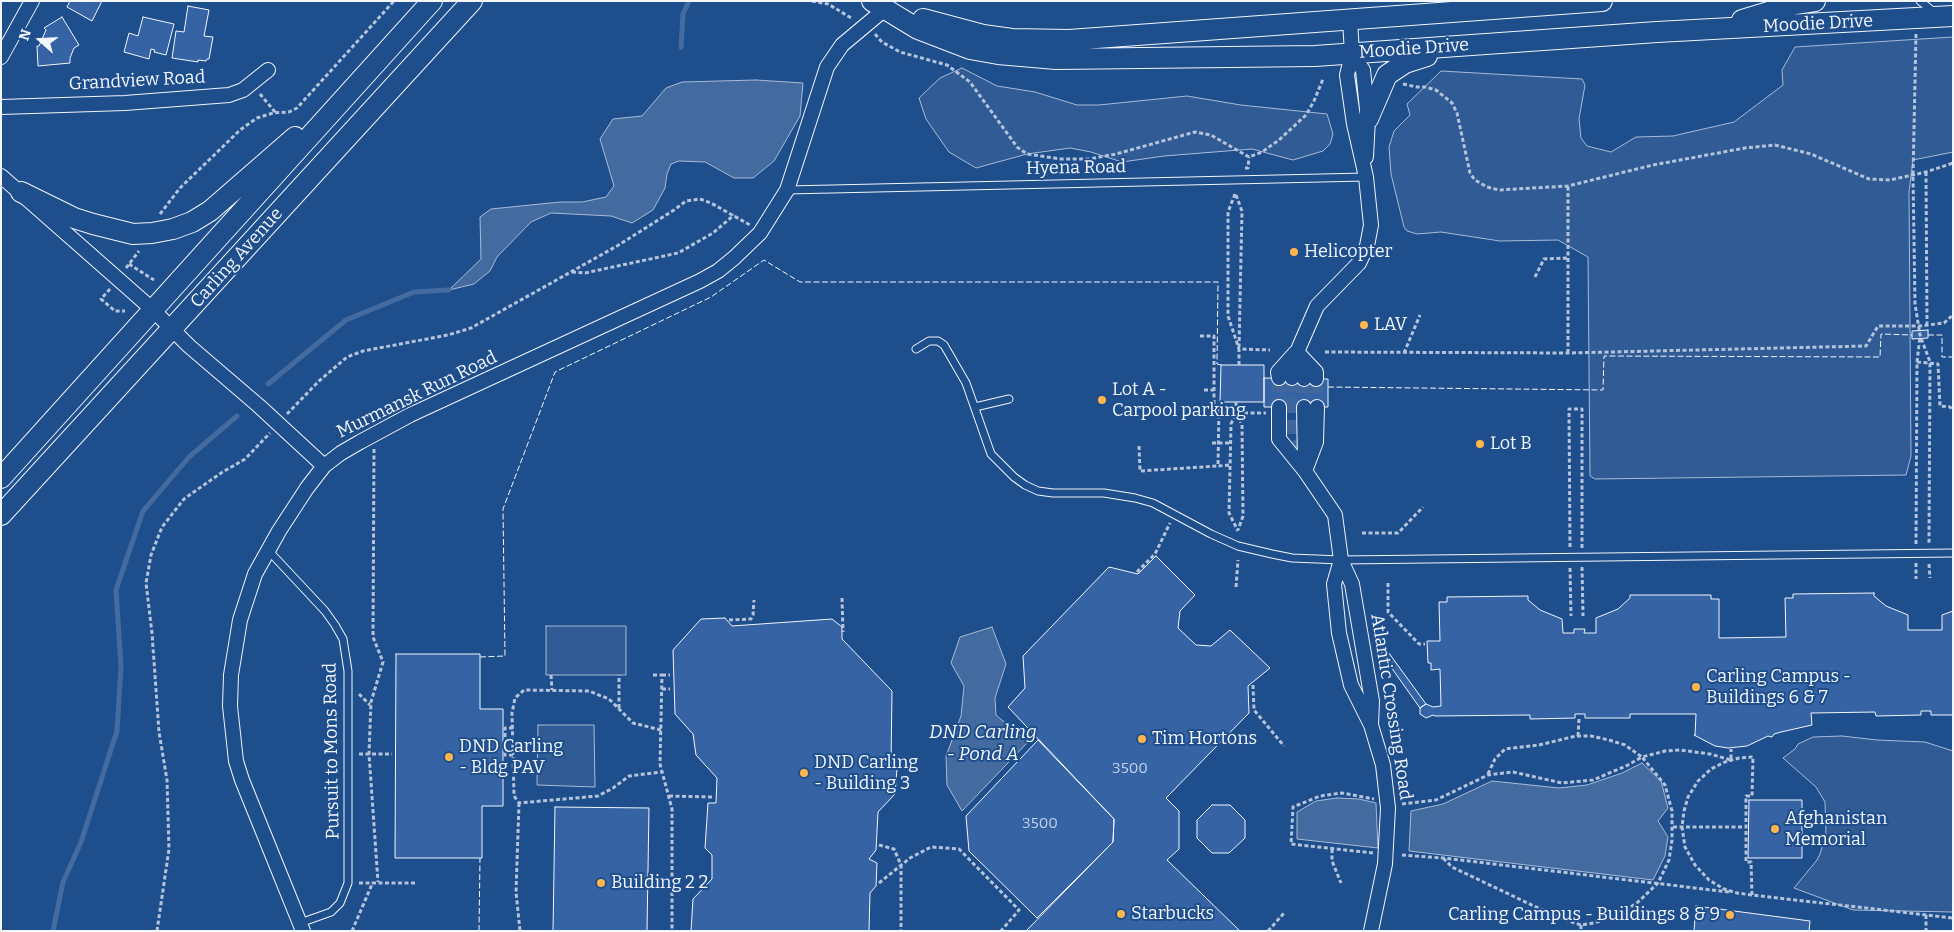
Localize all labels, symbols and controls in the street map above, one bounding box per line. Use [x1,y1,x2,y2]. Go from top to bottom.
street label: Moodie Drive [1762,10,1874,38]
north arrow [15,15,65,65]
text: N [16,27,35,43]
street label: Moodie Drive [1358,34,1470,64]
street label: Grandview Road [68,67,206,95]
street label: Hyena Road [1026,156,1126,180]
street label: Carling Avenue [186,203,288,313]
place label: Helicopter [1304,241,1392,263]
marker: Helicopter [1288,246,1300,258]
place label: LAV [1374,314,1407,336]
marker: LAV [1358,319,1370,331]
street label: Murmansk Run Road [333,347,501,443]
place label: Lot A - Carpool parking [1112,379,1246,422]
marker: Lot A - Carpool parking [1096,394,1108,406]
place label: Lot B [1490,433,1532,455]
marker: Lot B [1474,438,1486,450]
street label: Atlantic Crossing Road [1366,612,1416,802]
street label: Pursuit to Mons Road [320,662,344,840]
place label: Carling Campus - Buildings 6 & 7 [1706,666,1851,709]
marker: Carling Campus - Buildings 6 & 7 [1690,681,1702,693]
water label: DND Carling - Pond A [929,722,1037,766]
place label: Tim Hortons [1152,728,1257,750]
marker: Tim Hortons [1136,733,1148,745]
place label: DND Carling - Bldg PAV [459,736,563,779]
marker: DND Carling - Bldg PAV [443,751,455,763]
place label: DND Carling - Building 3 [814,752,918,794]
house number: 3500 [1112,760,1148,778]
marker: DND Carling - Building 3 [798,767,810,779]
place label: Afghanistan Memorial [1785,808,1887,851]
house number: 3500 [1022,815,1058,833]
marker: Afghanistan Memorial [1769,823,1781,835]
place label: Building 2 2 [611,872,708,894]
marker: Building 2 2 [595,877,607,889]
place label: Starbucks [1131,903,1214,925]
place label: Carling Campus - Buildings 8 & 9 [1448,904,1720,926]
marker: Starbucks [1115,908,1127,920]
marker: Carling Campus - Buildings 8 & 9 [1724,909,1736,921]

